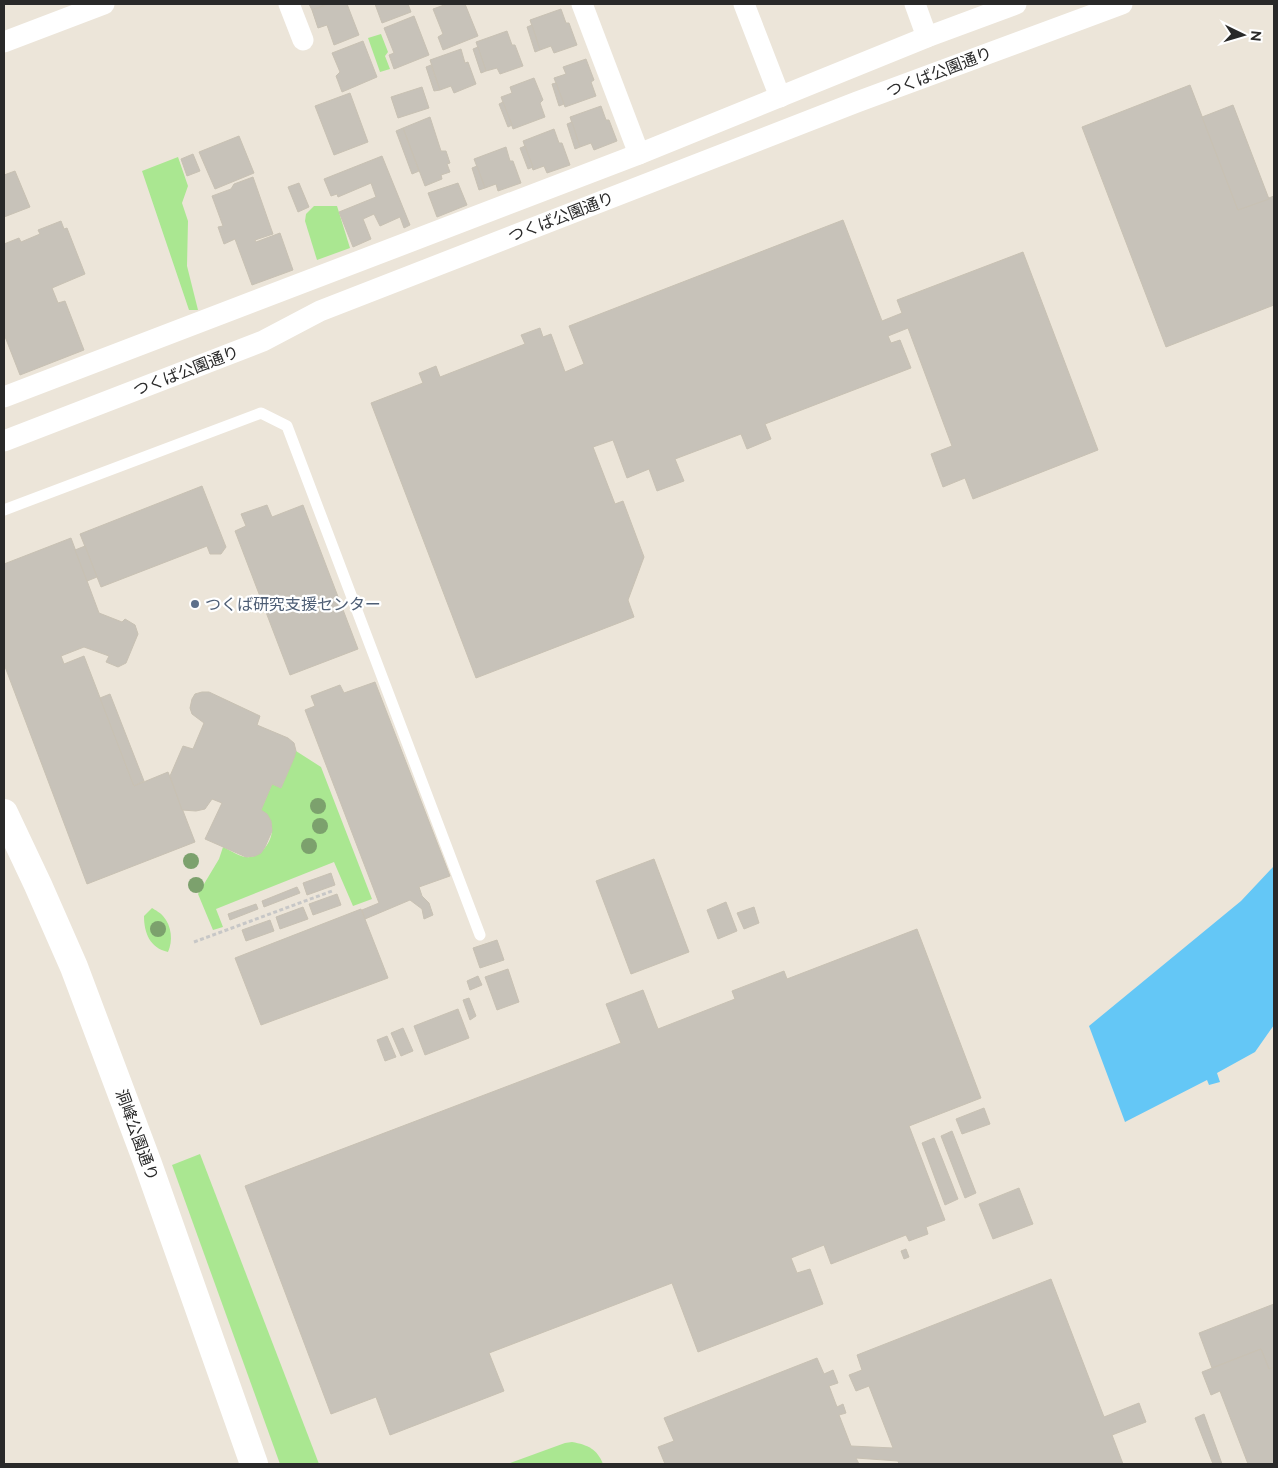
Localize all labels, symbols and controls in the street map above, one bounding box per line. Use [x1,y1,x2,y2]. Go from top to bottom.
north arrow [1218,10,1268,60]
text: N [1248,30,1264,42]
street label: つくば公園通り [883,43,995,101]
street label: つくば公園通り [505,188,617,246]
street label: つくば公園通り [130,342,242,400]
place label: つくば研究支援センター [205,595,381,614]
marker: つくば研究支援センター [189,598,201,610]
street label: 洞峰公園通り [112,1087,162,1183]

